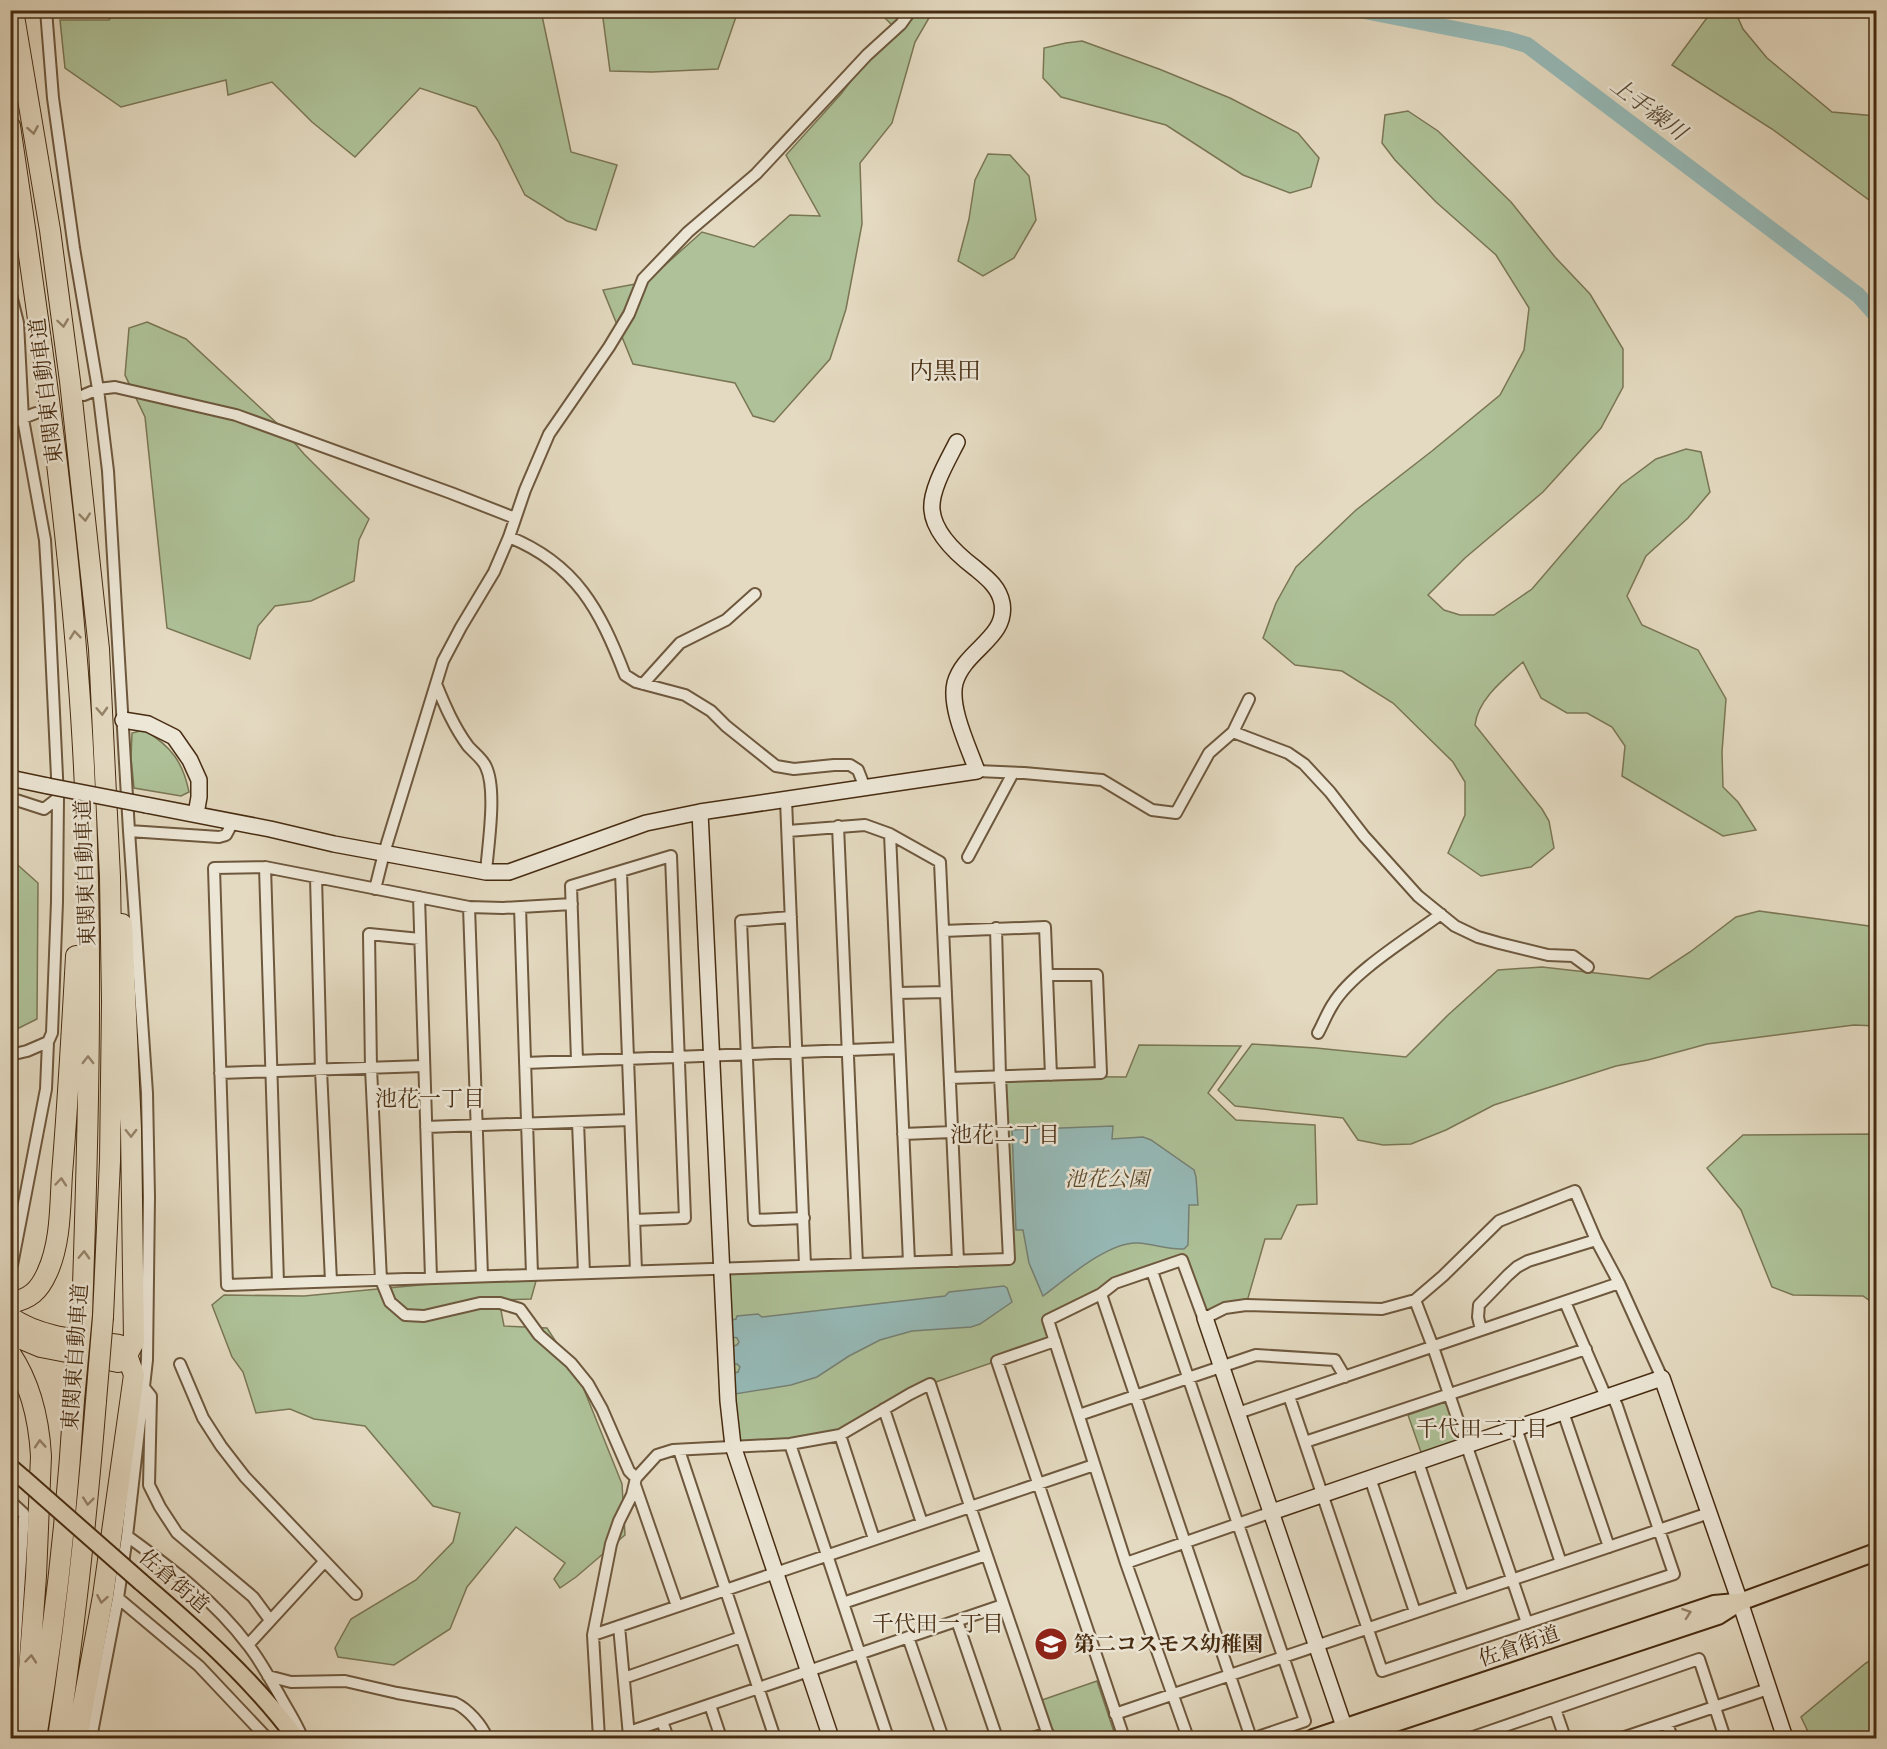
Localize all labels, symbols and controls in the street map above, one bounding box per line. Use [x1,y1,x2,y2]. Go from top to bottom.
water label: 上手繰川 [1603,71,1694,150]
one-way arrow [26,125,39,135]
street label: 東関東自動車道 [24,316,71,466]
one-way arrow [56,318,68,328]
district label: 内黒田 [909,356,981,390]
one-way arrow [78,512,91,521]
one-way arrow [69,630,82,639]
one-way arrow [96,706,109,715]
street label: 東関東自動車道 [69,799,104,947]
one-way arrow [82,1056,94,1065]
district label: 池花一丁目 [375,1085,485,1116]
district label: 池花二丁目 [950,1121,1060,1152]
one-way arrow [125,1129,137,1138]
park label: 池花公園 [1065,1166,1152,1195]
one-way arrow [55,1178,68,1187]
one-way arrow [77,1251,90,1260]
street label: 東関東自動車道 [57,1283,96,1431]
district label: 千代田二丁目 [1416,1415,1548,1446]
one-way arrow [34,1439,47,1448]
one-way arrow [82,1496,94,1505]
street label: 佐倉街道 [132,1544,214,1621]
one-way arrow [96,1593,109,1603]
one-way arrow [1681,1607,1692,1620]
district label: 千代田一丁目 [872,1610,1004,1641]
street label: 佐倉街道 [1475,1620,1564,1675]
school or university icon: 第二コスモス幼稚園 [1033,1626,1069,1662]
place label: 第二コスモス幼稚園 [1074,1631,1263,1660]
one-way arrow [24,1655,37,1664]

